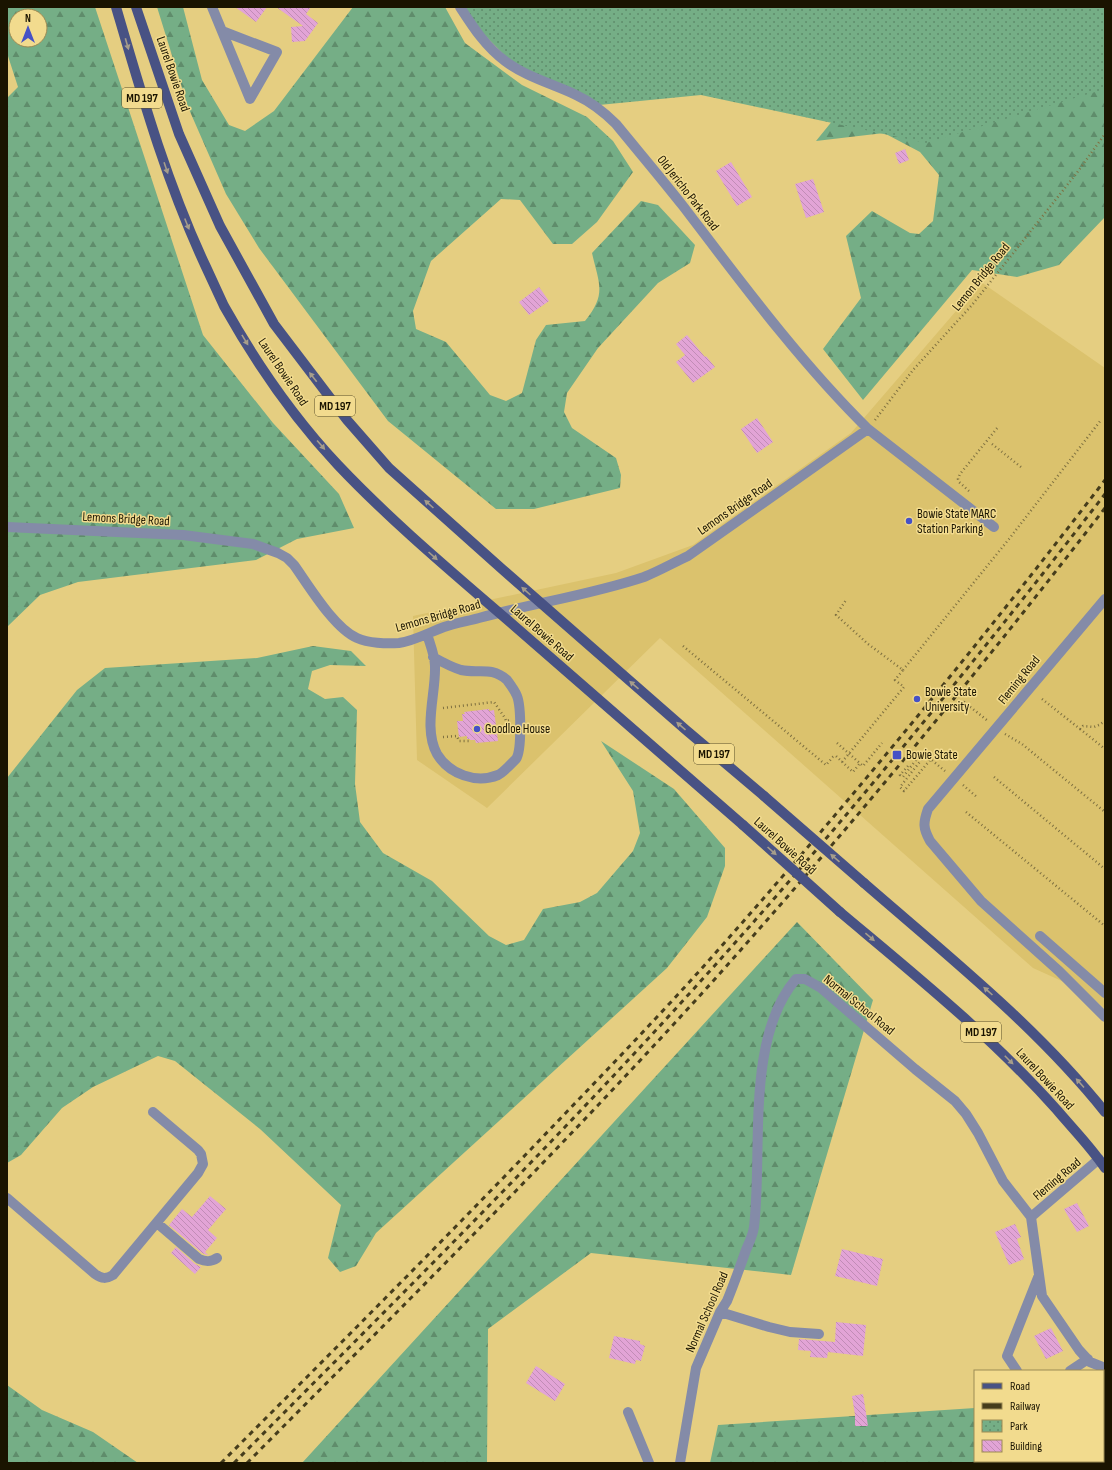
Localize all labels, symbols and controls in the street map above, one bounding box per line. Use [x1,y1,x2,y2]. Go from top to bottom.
north arrow [8,8,48,48]
text: N [25,12,31,25]
street label: Laurel Bowie Road [153,34,193,114]
one-way arrow [124,39,130,51]
road number: MD 197 [122,88,162,108]
street label: Old Jericho Park Road [654,152,722,234]
one-way arrow [163,163,169,175]
one-way arrow [184,219,190,231]
street label: Lemon Bridge Road [949,240,1013,314]
one-way arrow [242,334,249,346]
street label: Laurel Bowie Road [254,335,312,409]
one-way arrow [309,372,317,382]
road number: MD 197 [315,396,355,416]
one-way arrow [316,441,325,450]
street label: Lemons Bridge Road [695,475,775,539]
one-way arrow [424,499,434,508]
place label: Bowie State MARC Station Parking [917,506,996,537]
street label: Lemons Bridge Road [82,509,170,529]
marker: Bowie State MARC Station Parking [904,516,914,526]
one-way arrow [428,552,438,561]
one-way arrow [520,586,531,595]
street label: Lemons Bridge Road [394,596,482,636]
street label: Laurel Bowie Road [507,601,577,665]
street label: Fleming Road [995,652,1043,708]
one-way arrow [629,680,639,690]
place label: Bowie State University [925,684,977,715]
marker: Bowie State University [912,694,922,704]
place label: Goodloe House [485,721,550,737]
one-way arrow [676,721,686,730]
marker: Goodloe House [472,724,482,734]
road number: MD 197 [694,744,734,764]
place label: Bowie State [906,747,958,763]
marker: Bowie State [891,749,903,761]
street label: Laurel Bowie Road [751,814,819,878]
one-way arrow [767,847,777,856]
one-way arrow [830,853,840,862]
one-way arrow [865,932,875,941]
street label: Normal School Road [820,971,898,1039]
one-way arrow [983,987,992,996]
road number: MD 197 [961,1022,1001,1042]
street label: Laurel Bowie Road [1012,1045,1078,1113]
one-way arrow [1004,1055,1014,1065]
one-way arrow [1075,1078,1084,1088]
street label: Fleming Road [1030,1154,1084,1204]
street label: Normal School Road [682,1269,732,1355]
legend [974,1370,1104,1462]
text: Road [1010,1379,1030,1394]
text: Railway [1010,1399,1041,1414]
text: Park [1010,1419,1028,1434]
text: Building [1010,1439,1042,1454]

